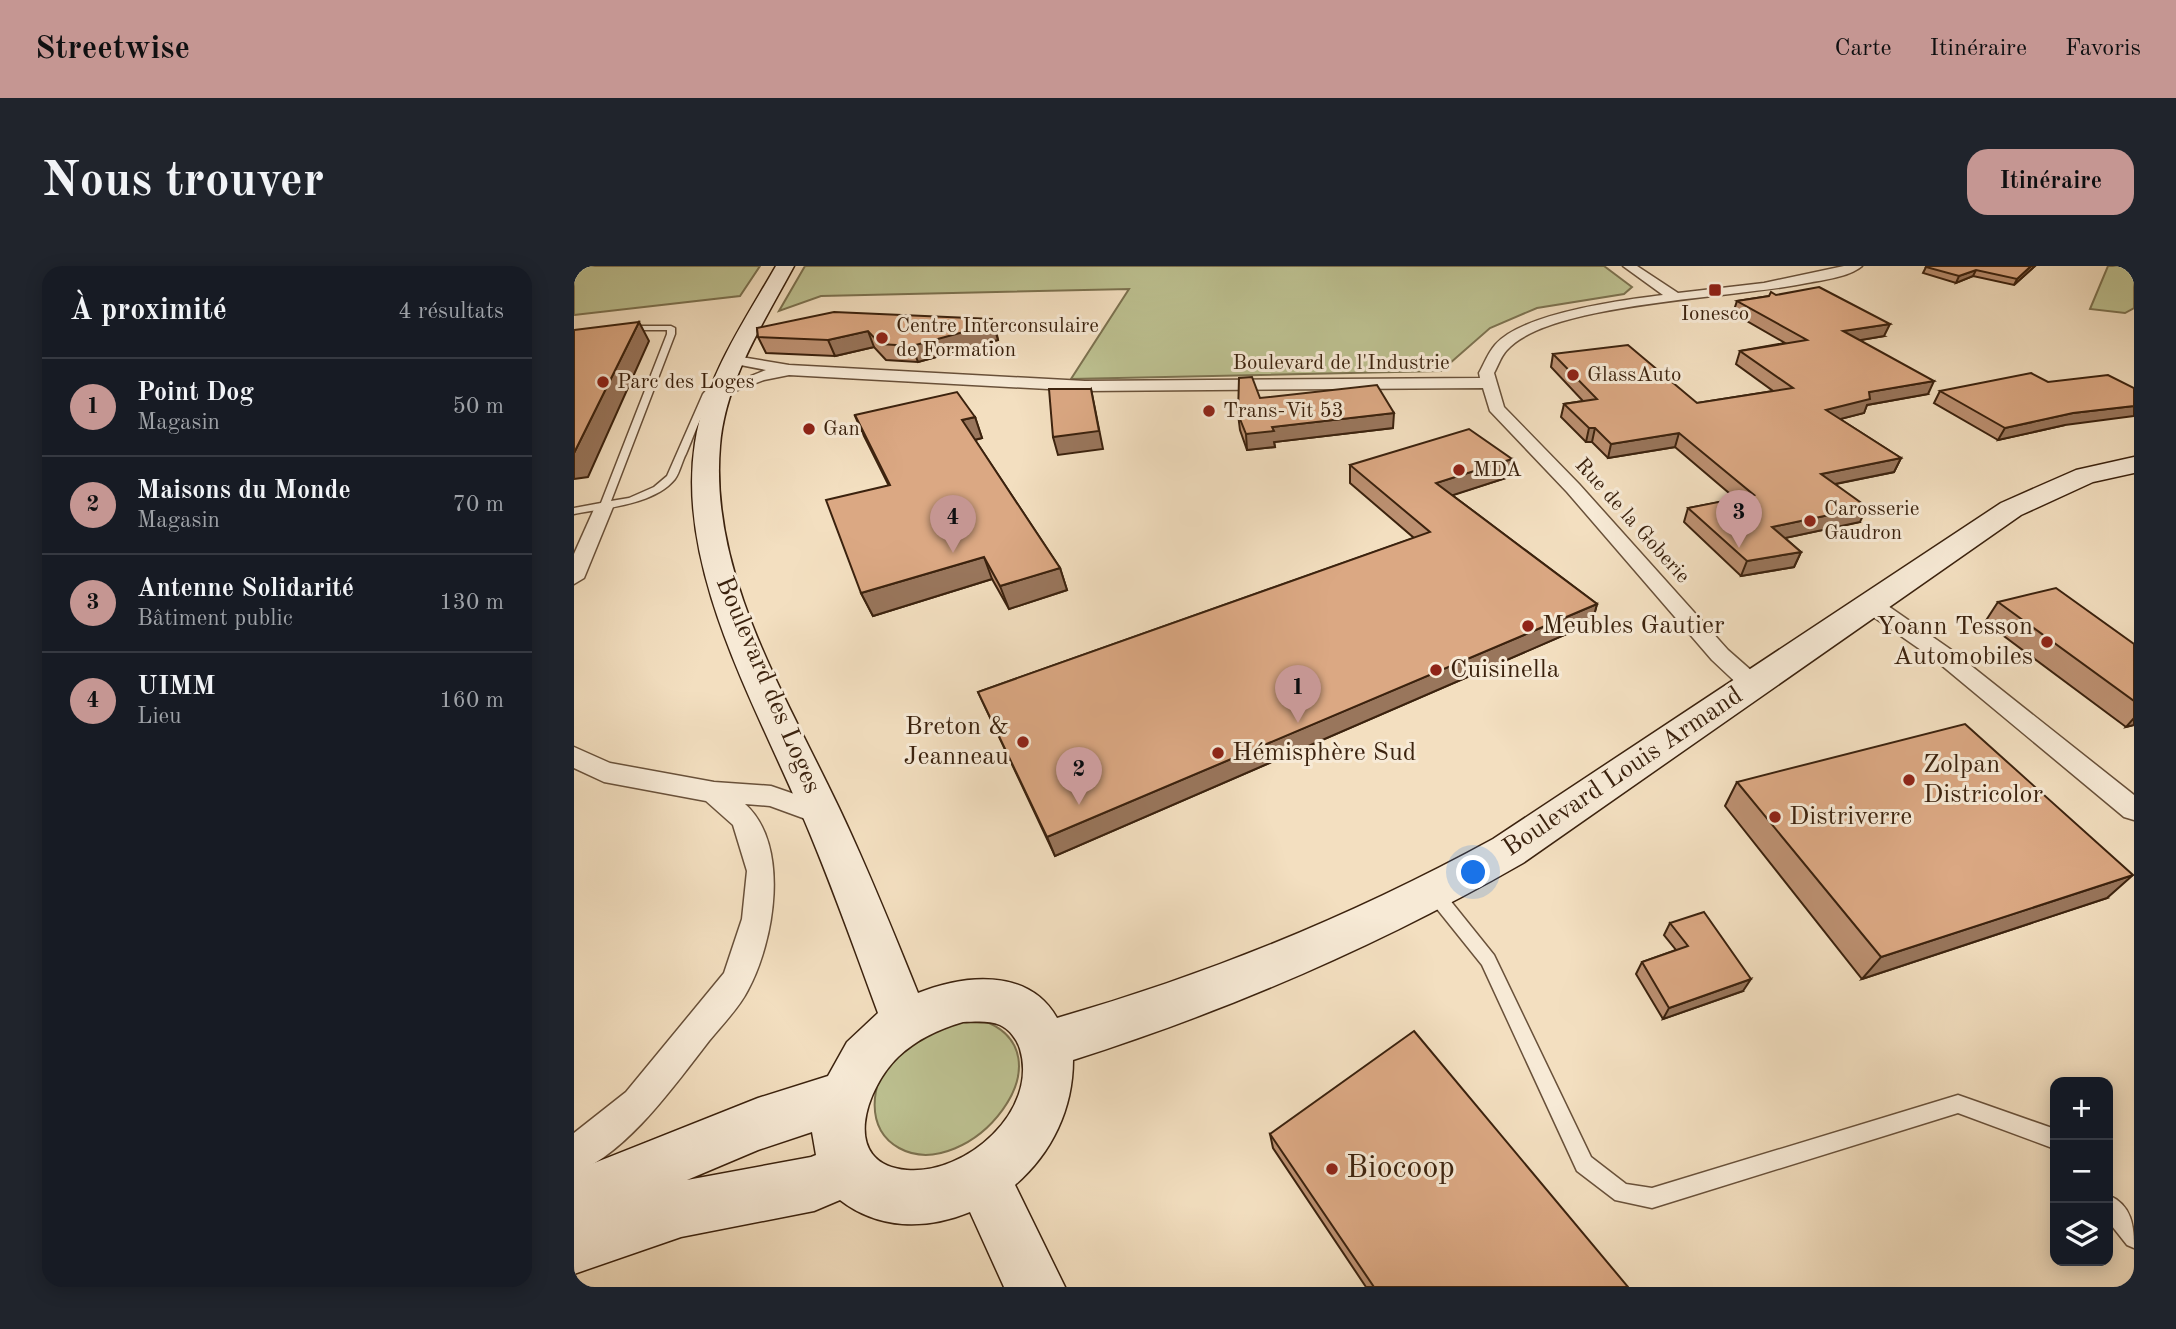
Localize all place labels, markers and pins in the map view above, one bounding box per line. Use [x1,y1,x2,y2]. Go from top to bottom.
marker: Ionesco [1707,282,1723,298]
place label: Ionesco [1681,304,1749,325]
place label: Centre Interconsulaire de Formation [896,316,1099,361]
marker: Centre Interconsulaire de Formation [874,330,890,346]
place label: GlassAuto [1587,365,1681,386]
marker: GlassAuto [1565,367,1581,383]
place label: Parc des Loges [617,372,755,393]
marker: Parc des Loges [595,374,611,390]
place label: Trans-Vit 53 [1223,401,1344,422]
marker: Trans-Vit 53 [1201,403,1217,419]
place label: Gan [823,419,860,440]
marker: Gan [801,421,817,437]
place label: MDA [1473,460,1522,481]
marker: MDA [1451,462,1467,478]
pin: 3 [1716,490,1762,548]
pin: 4 [930,495,976,553]
place label: Carosserie Gaudron [1824,499,1919,544]
marker: Carosserie Gaudron [1802,513,1818,529]
place label: Meubles Gautier [1542,613,1725,639]
place label: Yoann Tesson Automobiles [1877,614,2033,670]
marker: Meubles Gautier [1520,618,1536,634]
marker: Yoann Tesson Automobiles [2039,634,2055,650]
place label: Cuisinella [1450,657,1560,683]
marker: Cuisinella [1428,662,1444,678]
pin: 1 [1275,665,1321,723]
place label: Breton & Jeanneau [903,714,1009,770]
marker: Breton & Jeanneau [1015,734,1031,750]
place label: Hémisphère Sud [1232,740,1416,766]
marker: Hémisphère Sud [1210,745,1226,761]
pin: 2 [1056,747,1102,805]
place label: Zolpan Districolor [1923,752,2044,808]
marker: Zolpan Districolor [1901,772,1917,788]
place label: Distriverre [1789,804,1912,830]
marker: Distriverre [1767,809,1783,825]
place label: Biocoop [1346,1153,1455,1185]
marker: Biocoop [1324,1161,1340,1177]

